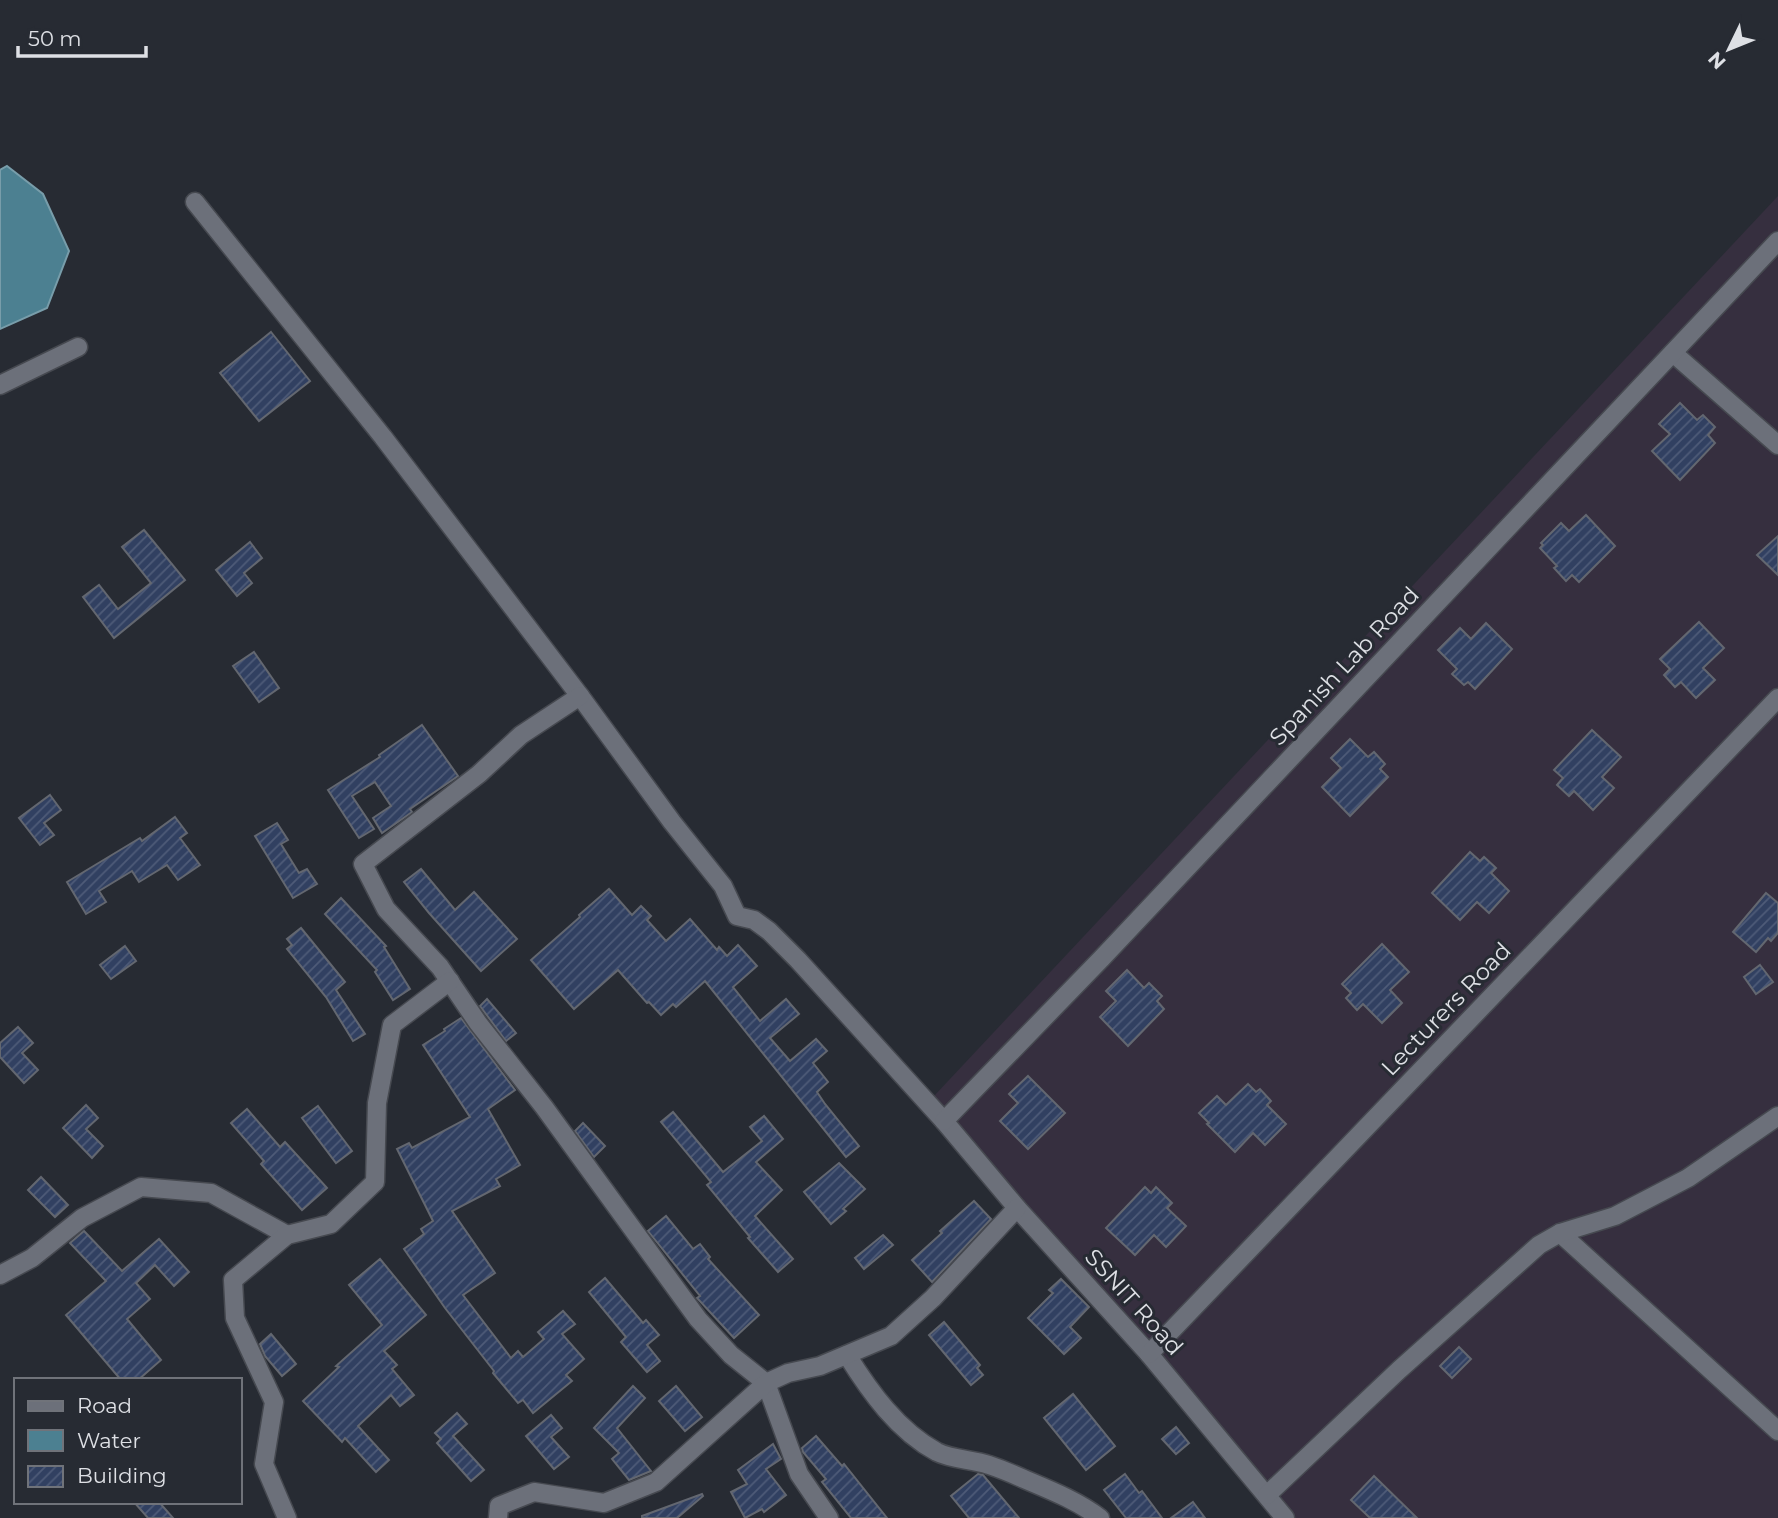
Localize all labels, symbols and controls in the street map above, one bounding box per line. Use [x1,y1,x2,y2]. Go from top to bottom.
scale bar [18,14,145,58]
north arrow [1694,14,1764,84]
text: 50 m [28,26,82,51]
text: N [1703,47,1731,74]
street label: Spanish Lab Road [1263,581,1425,751]
street label: Lecturers Road [1375,937,1517,1081]
street label: SSNIT Road [1079,1243,1189,1361]
legend [14,1378,242,1504]
text: Road [77,1393,132,1418]
text: Water [77,1428,141,1453]
text: Building [77,1463,167,1488]

